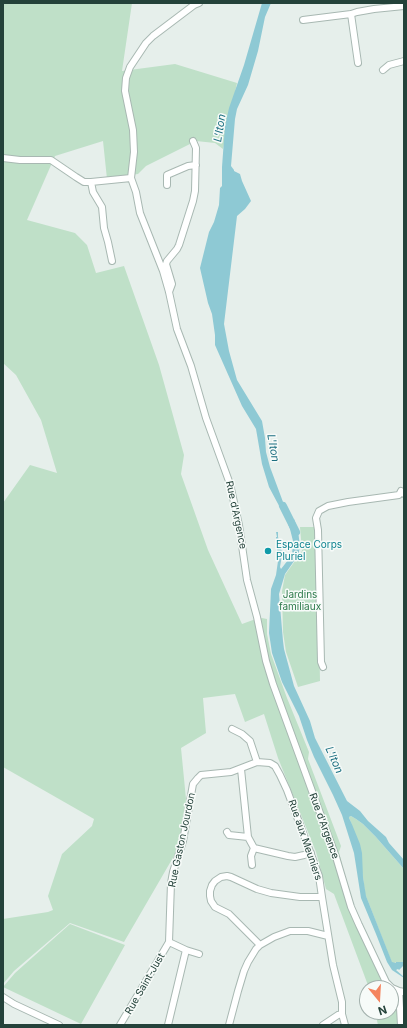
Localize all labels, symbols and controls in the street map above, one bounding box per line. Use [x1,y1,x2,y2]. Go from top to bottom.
water label: L'Iton [211,113,229,143]
water label: L'Iton [264,433,282,463]
street label: Rue d'Argence [223,480,249,550]
place label: Espace Corps Pluriel [276,539,342,562]
marker: Espace Corps Pluriel [263,546,273,556]
park label: Jardins familiaux [279,589,321,612]
water label: L'Iton [322,744,346,776]
street label: Rue d'Argence [307,791,341,861]
street label: Rue Gaston Jourdon [166,792,198,888]
street label: Rue aux Meuniers [286,798,324,882]
street label: Rue Saint-Just [123,951,167,1017]
north arrow [359,980,399,1020]
text: N [376,1003,389,1018]

